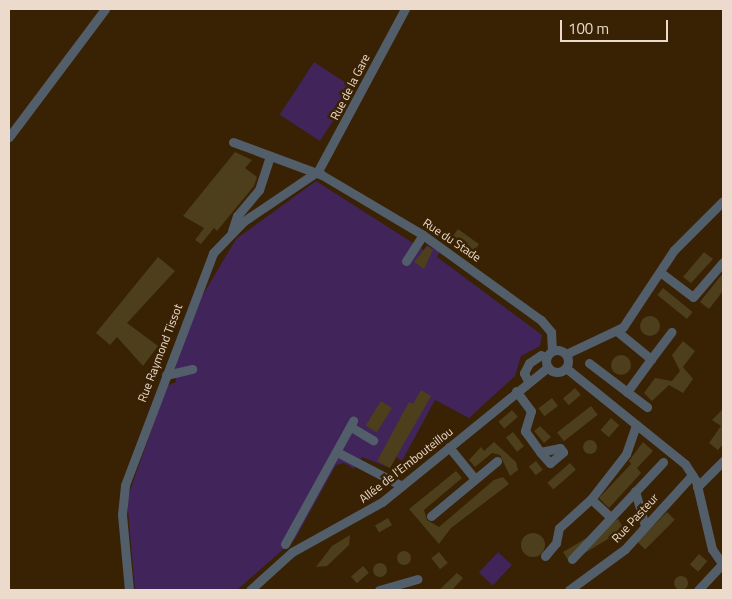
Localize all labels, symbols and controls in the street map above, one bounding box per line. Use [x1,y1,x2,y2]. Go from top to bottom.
scale bar [562,10,670,42]
text: 100 m [568,17,609,40]
street label: Rue de la Gare [327,51,373,123]
street label: Rue du Stade [420,215,484,265]
street label: Rue Raymond Tissot [135,302,185,404]
street label: Allée de l'Embouteillou [356,424,456,506]
street label: Rue Pasteur [609,490,661,546]

